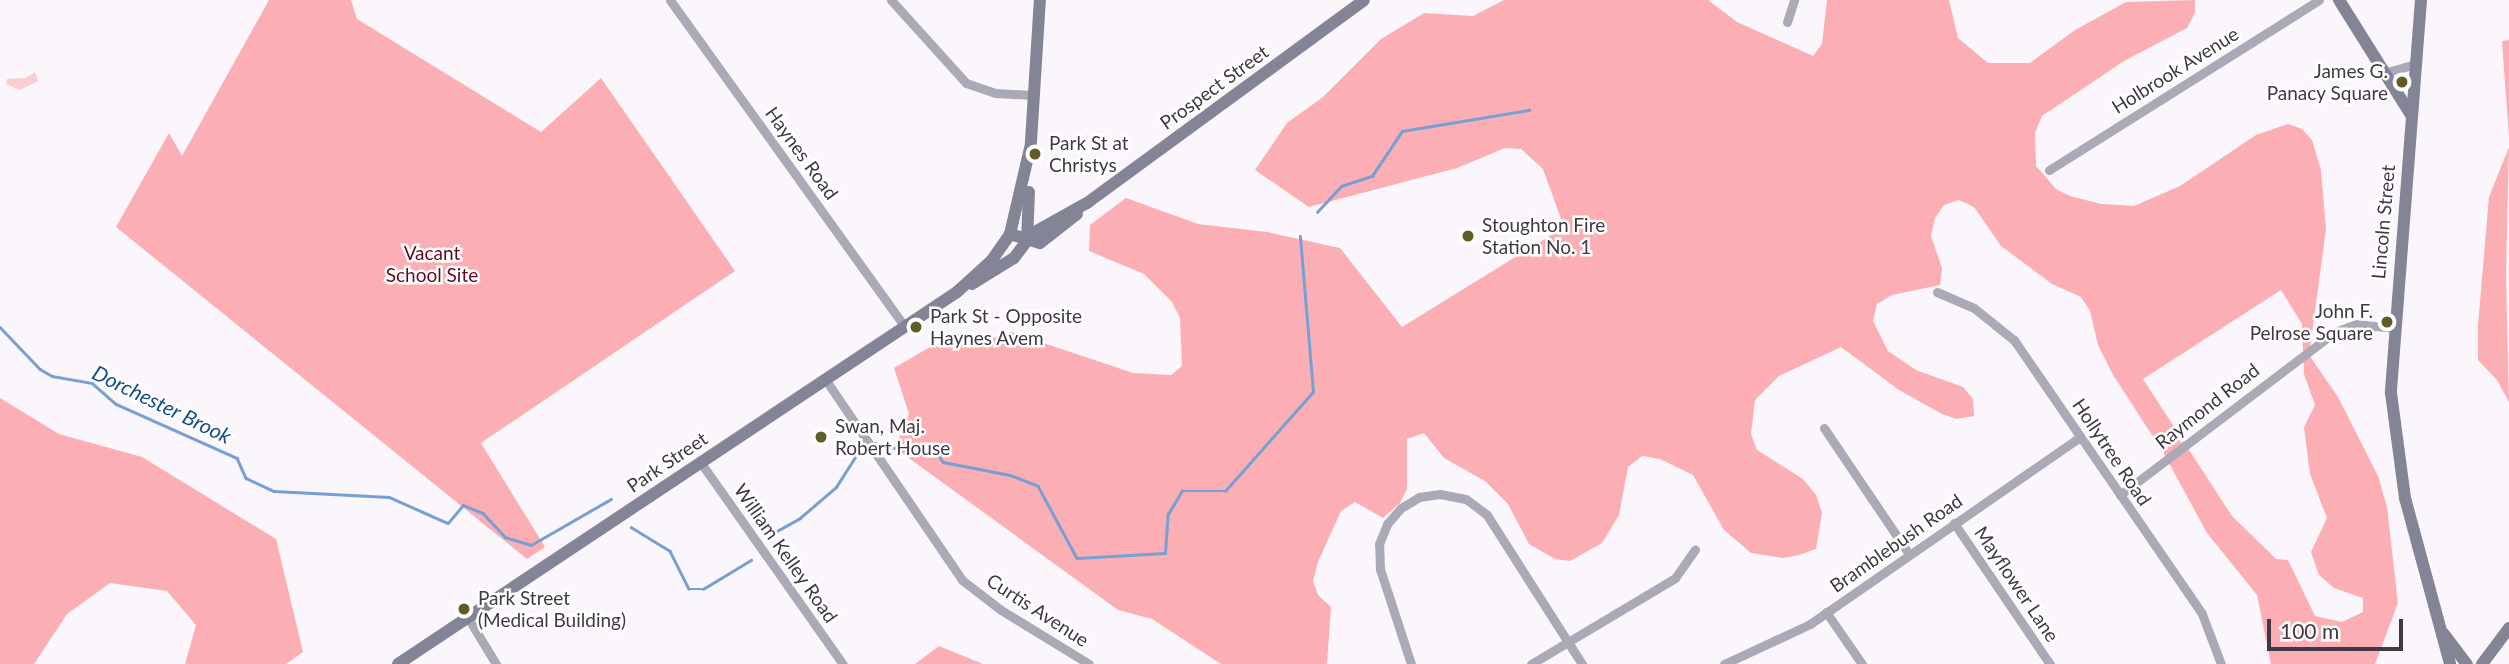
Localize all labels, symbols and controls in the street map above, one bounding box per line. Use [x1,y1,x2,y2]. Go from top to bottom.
street label: Holbrook Avenue [2107,22,2243,118]
street label: Prospect Street [1155,40,1273,134]
place label: James G. Panacy Square [2266,60,2388,104]
marker: James G. Panacy Square [2394,74,2410,90]
street label: Haynes Road [761,102,843,204]
place label: Park St at Christys [1049,132,1129,176]
marker: Park St at Christys [1027,146,1043,162]
street label: Lincoln Street [2367,164,2399,280]
place label: Stoughton Fire Station No. 1 [1482,214,1605,258]
marker: Stoughton Fire Station No. 1 [1460,228,1476,244]
park label: Vacant School Site [386,242,478,286]
place label: John F. Pelrose Square [2250,300,2373,344]
place label: Park St - Opposite Haynes Avem [930,305,1082,349]
marker: John F. Pelrose Square [2379,314,2395,330]
marker: Park St - Opposite Haynes Avem [908,319,924,335]
street label: Raymond Road [2151,358,2263,454]
water label: Dorchester Brook [88,359,236,449]
street label: Hollytree Road [2068,394,2156,510]
place label: Swan, Maj. Robert House [835,415,950,459]
street label: Park Street [622,427,712,497]
marker: Swan, Maj. Robert House [813,429,829,445]
street label: William Kelley Road [729,479,843,627]
street label: Bramblebush Road [1826,489,1966,597]
street label: Mayflower Lane [1970,522,2064,646]
street label: Curtis Avenue [982,568,1094,652]
place label: Park Street (Medical Building) [478,587,626,631]
marker: Park Street (Medical Building) [456,601,472,617]
scale bar [2271,604,2408,648]
text: 100 m [2280,618,2339,643]

